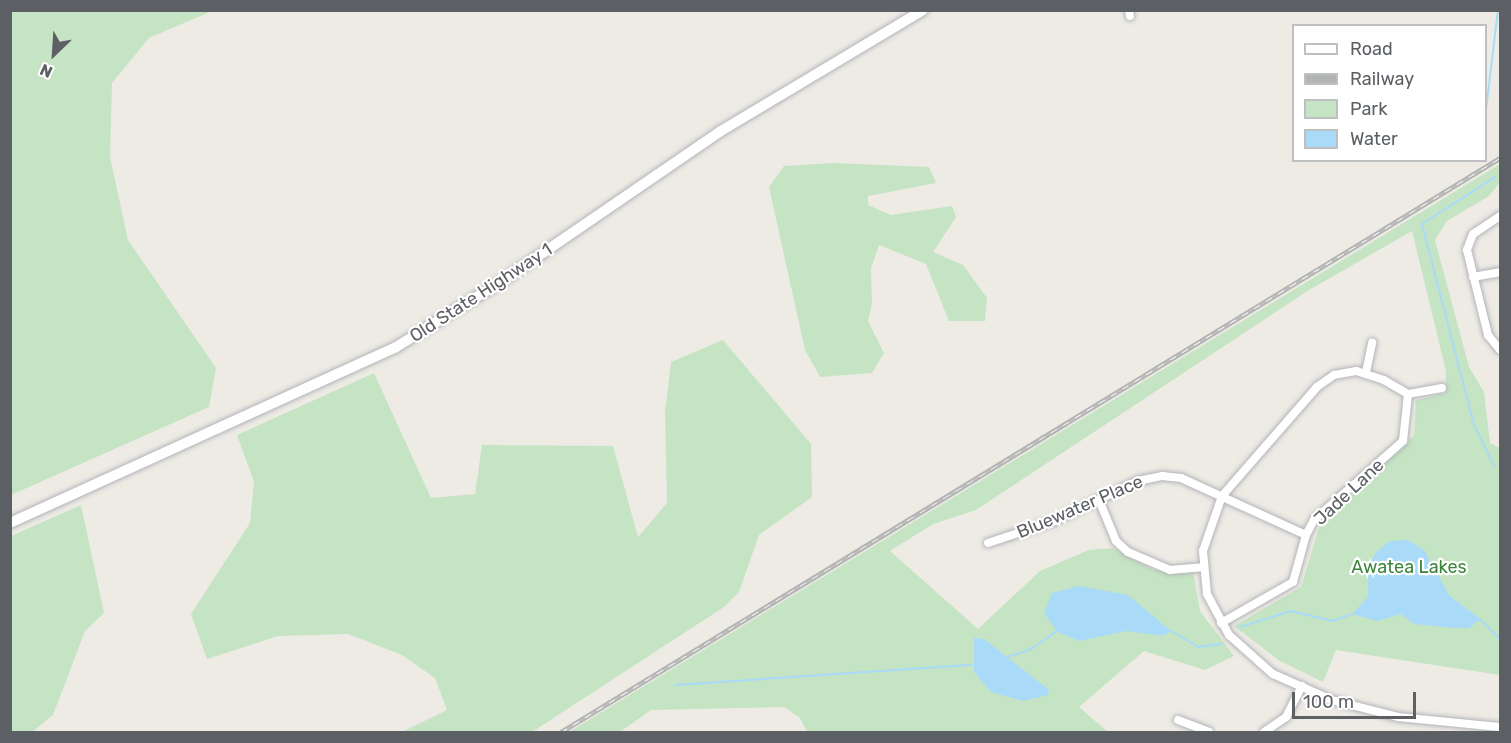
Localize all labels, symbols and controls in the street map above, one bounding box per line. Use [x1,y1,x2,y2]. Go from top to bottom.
north arrow [24,24,84,84]
legend [1292,24,1487,162]
text: Road [1350,38,1393,60]
text: N [37,60,55,82]
text: Railway [1350,68,1414,90]
text: Park [1350,98,1387,120]
text: Water [1350,128,1398,150]
street label: Old State Highway 1 [405,239,557,347]
street label: Jade Lane [1310,454,1388,530]
street label: Bluewater Place [1013,471,1147,543]
park label: Awatea Lakes [1351,556,1467,578]
scale bar [1295,680,1420,718]
text: 100 m [1303,691,1354,713]

